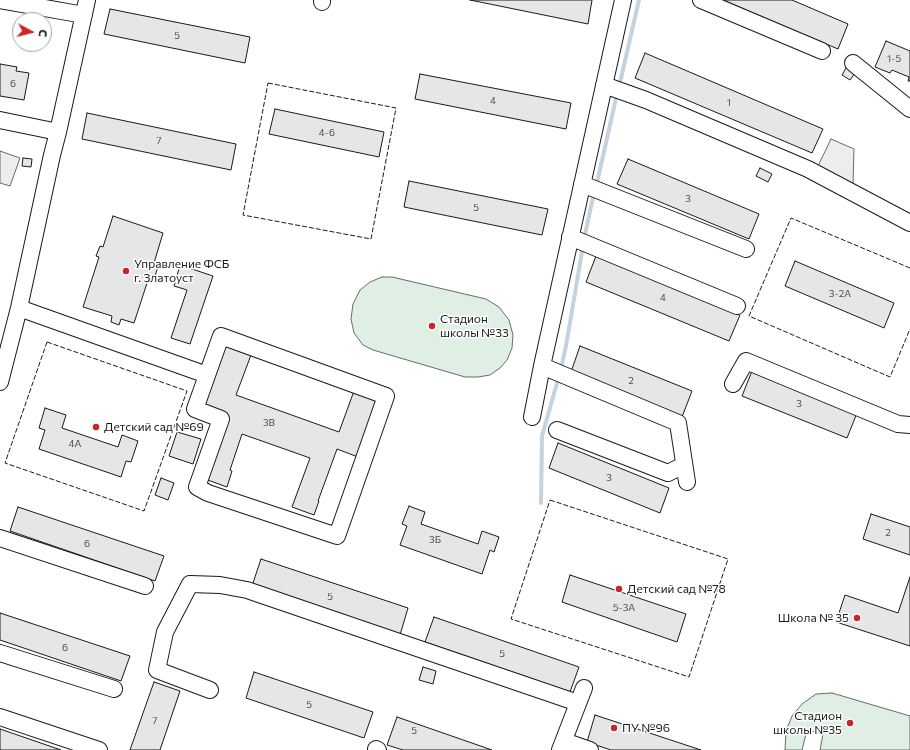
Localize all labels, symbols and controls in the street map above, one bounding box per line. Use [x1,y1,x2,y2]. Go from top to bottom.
north arrow [12,12,52,52]
text: С [37,29,50,38]
house number: 5 [174,30,180,42]
house number: 1-5 [887,53,901,65]
house number: 6 [10,78,16,90]
house number: 4 [490,95,496,107]
house number: 1 [727,97,731,109]
house number: 4-6 [319,127,335,139]
house number: 7 [156,135,162,147]
house number: 3 [685,193,691,205]
house number: 5 [473,202,479,214]
place label: Управление ФСБ г. Златоуст [134,257,229,285]
marker: Управление ФСБ г. Златоуст [121,266,131,276]
house number: 3-2А [829,288,851,300]
house number: 4 [660,292,666,304]
place label: Стадион школы №33 [440,312,509,340]
marker: Стадион школы №33 [427,321,437,331]
house number: 2 [628,375,634,387]
house number: 3 [796,398,802,410]
house number: 3В [263,417,275,429]
place label: Детский сад №69 [104,420,204,434]
marker: Детский сад №69 [91,422,101,432]
house number: 4А [69,438,81,450]
house number: 3 [606,472,612,484]
house number: 2 [885,527,891,539]
house number: 3Б [429,534,441,546]
house number: 6 [84,538,90,550]
place label: Детский сад №78 [627,582,726,596]
marker: Детский сад №78 [614,584,624,594]
house number: 5 [327,591,333,603]
house number: 5-3А [613,602,635,614]
place label: Школа № 35 [778,611,849,625]
marker: Школа № 35 [852,613,862,623]
house number: 6 [62,642,68,654]
house number: 5 [499,648,505,660]
house number: 5 [306,699,312,711]
place label: Стадион школы №35 [773,709,842,737]
house number: 7 [152,715,158,727]
marker: Стадион школы №35 [845,718,855,728]
place label: ПУ №96 [622,721,670,735]
marker: ПУ №96 [609,723,619,733]
house number: 5 [411,725,417,737]

